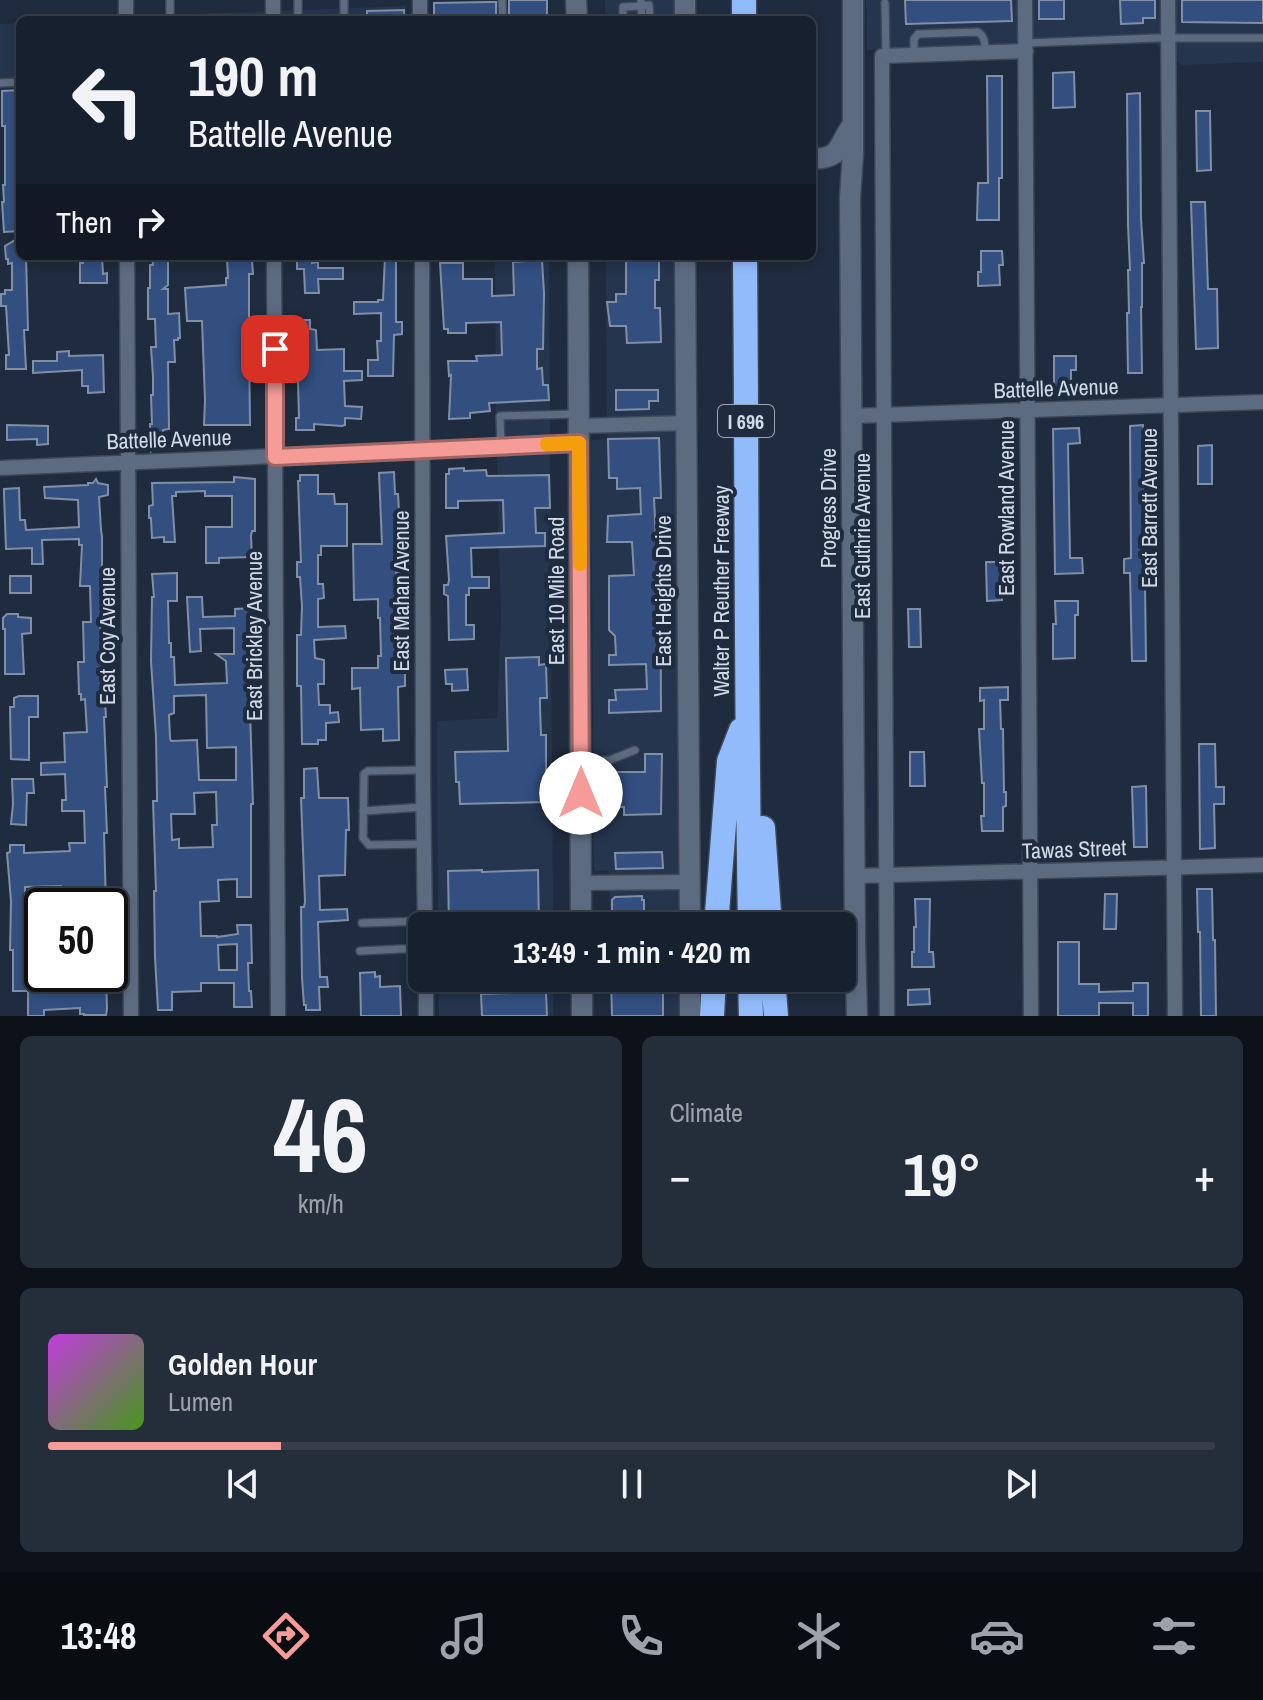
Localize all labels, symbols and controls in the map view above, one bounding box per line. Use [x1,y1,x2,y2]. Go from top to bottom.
text: 190 m [188,38,318,113]
icon: left [56,48,160,152]
text: Battelle Avenue [188,110,393,158]
icon: right [128,200,172,244]
text: Then [56,202,112,242]
pin [241,315,309,383]
icon: arrive [253,327,297,371]
street label: Battelle Avenue [993,371,1119,405]
road number: I 696 [718,405,774,437]
street label: East Rowland Avenue [991,420,1021,596]
street label: Battelle Avenue [106,422,232,456]
street label: East Barrett Avenue [1134,428,1164,588]
street label: Progress Drive [813,448,843,568]
street label: East Guthrie Avenue [847,453,877,619]
street label: Walter P Reuther Freeway [706,485,736,697]
street label: East Mahan Avenue [386,510,416,672]
street label: East Heights Drive [648,515,678,667]
street label: East 10 Mile Road [541,517,571,665]
street label: East Brickley Avenue [239,551,269,721]
street label: East Coy Avenue [92,567,122,705]
position arrow [539,751,623,835]
street label: Tawas Street [1021,832,1127,866]
speed limit sign: 50 [24,888,128,992]
text: 13:49 · 1 min · 420 m [513,932,751,972]
text: 46 [273,1064,368,1204]
text: Climate [670,1095,743,1130]
text: 19° [903,1134,982,1215]
text: − [670,1145,691,1205]
text: + [1194,1145,1215,1205]
text: km/h [298,1186,344,1221]
text: Golden Hour [168,1344,317,1384]
text: Lumen [168,1384,233,1419]
icon: previous [221,1462,265,1506]
icon: pause [610,1462,654,1506]
icon: next [999,1462,1043,1506]
icon: directions [258,1608,314,1664]
icon: music [436,1608,492,1664]
icon: phone [613,1608,669,1664]
icon: climate [791,1608,847,1664]
icon: car [969,1608,1025,1664]
icon: filters [1146,1608,1202,1664]
text: 13:48 [61,1612,136,1660]

